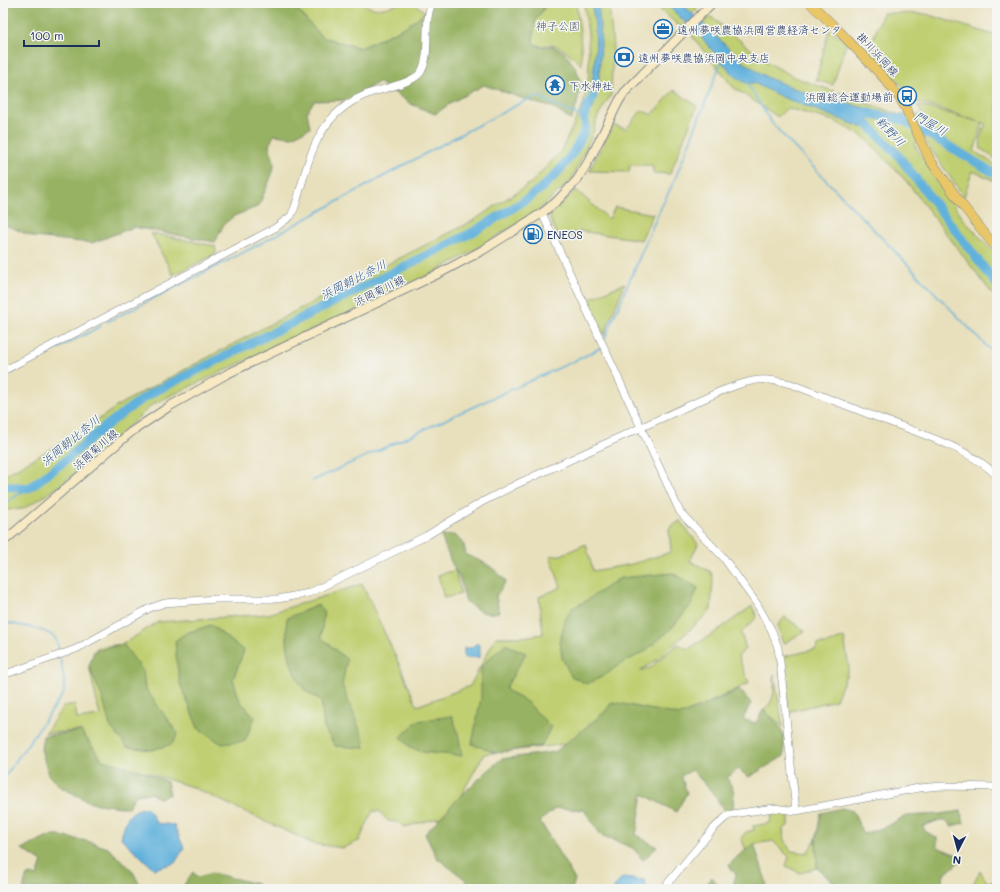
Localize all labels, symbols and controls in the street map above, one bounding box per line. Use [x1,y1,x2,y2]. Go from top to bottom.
park label: 神子公園 [536,18,580,33]
office icon: 遠州夢咲農協浜岡営農経済センタ [652,18,674,40]
scale bar [24,22,99,48]
place label: 遠州夢咲農協浜岡営農経済センタ [677,22,842,37]
text: 100 m [30,27,64,43]
street label: 掛川浜岡線 [854,29,902,79]
bank icon: 遠州夢咲農協浜岡中央支店 [613,46,635,68]
place label: 遠州夢咲農協浜岡中央支店 [638,50,770,65]
temple icon: 下水神社 [544,74,566,96]
place label: 下水神社 [569,78,613,93]
bus stop icon: 浜岡総合運動場前 [896,85,918,107]
place label: 浜岡総合運動場前 [805,89,893,104]
water label: 門屋川 [911,107,951,139]
water label: 新野川 [873,112,909,150]
fuel station icon: ENEOS [522,223,544,245]
place label: ENEOS [547,227,583,242]
water label: 浜岡朝比奈川 [317,256,389,302]
street label: 浜岡菊川線 [351,271,407,309]
water label: 浜岡朝比奈川 [37,411,103,469]
street label: 浜岡菊川線 [69,425,121,473]
north arrow [938,830,978,870]
text: N [952,853,962,868]

